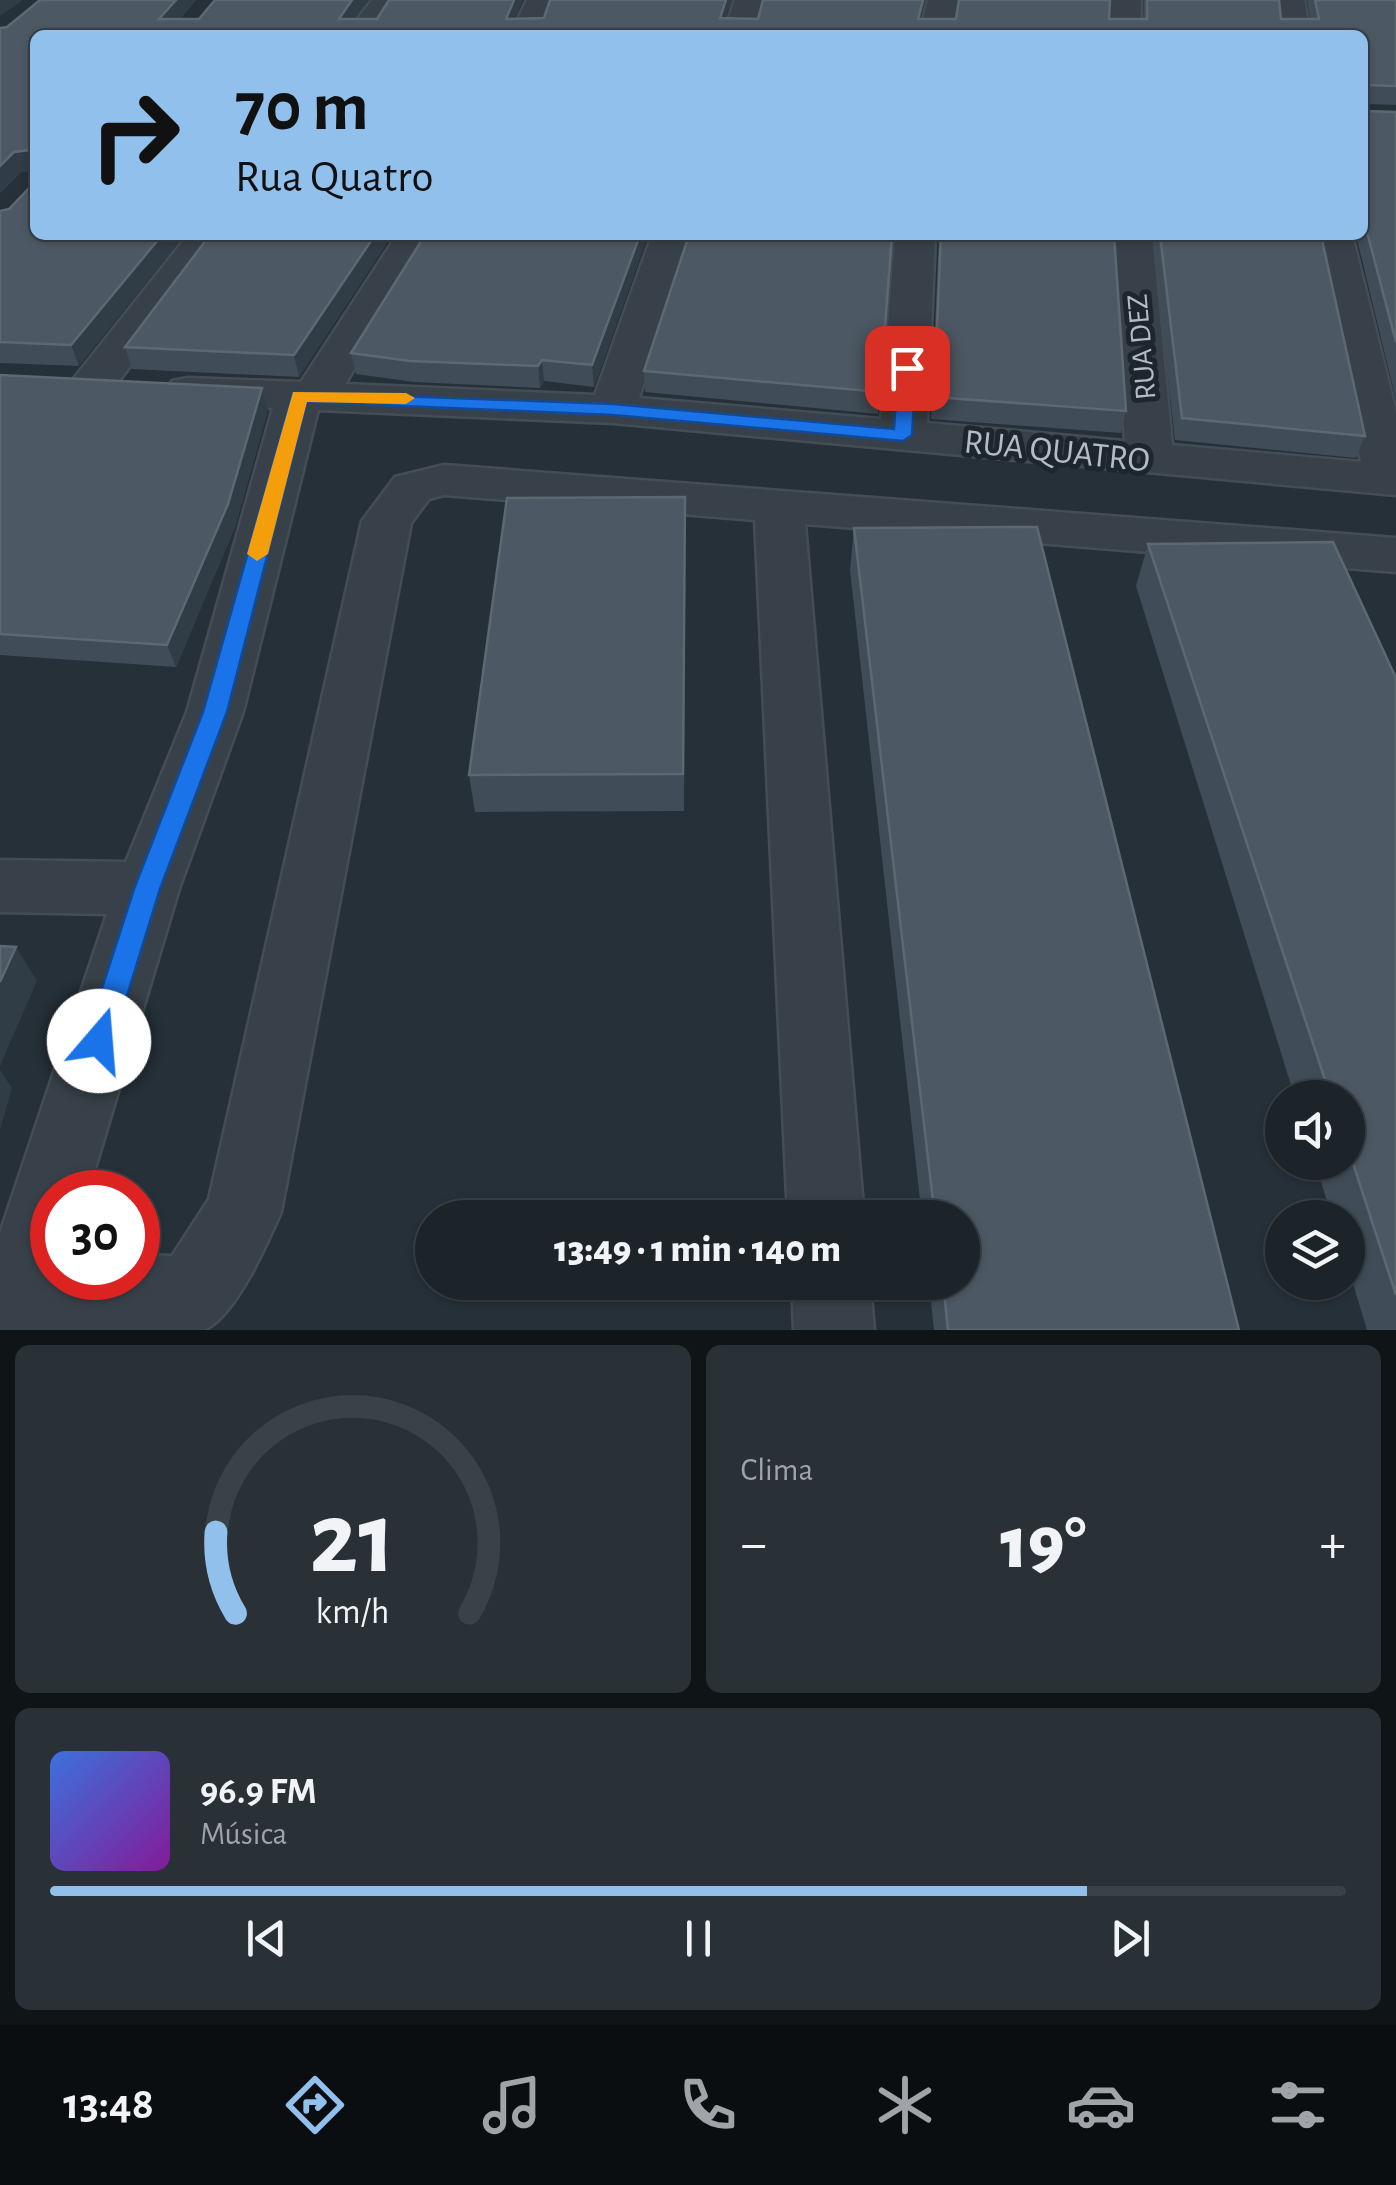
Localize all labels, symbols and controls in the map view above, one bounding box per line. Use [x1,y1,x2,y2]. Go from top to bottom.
icon: right [70,70,200,200]
text: 70 m [235,73,369,143]
text: Rua Quatro [235,155,434,200]
street label: RUA DEZ [1122,293,1162,401]
pin [865,326,950,411]
icon: arrive [880,341,935,396]
street label: RUA QUATRO [962,424,1151,479]
position arrow [47,989,151,1093]
map controls [1265,1080,1365,1300]
button: sound [1265,1080,1365,1180]
speed limit sign: 30 [30,1170,160,1300]
button: layers [1265,1200,1365,1300]
text: 13:49 · 1 min · 140 m [554,1231,841,1269]
text: Clima [741,1454,813,1486]
text: 21 [310,1488,396,1592]
text: 19° [1000,1507,1086,1582]
text: − [741,1517,767,1572]
text: + [1320,1517,1346,1572]
text: km/h [316,1594,390,1630]
text: 96.9 FM [200,1773,317,1811]
text: Música [200,1818,287,1850]
icon: previous [239,1911,294,1966]
icon: pause [671,1911,726,1966]
icon: next [1103,1911,1158,1966]
icon: directions [280,2070,350,2140]
icon: music [477,2070,547,2140]
icon: phone [673,2070,743,2140]
icon: climate [870,2070,940,2140]
icon: car [1066,2070,1136,2140]
icon: filters [1263,2070,1333,2140]
text: 13:48 [63,2082,154,2127]

